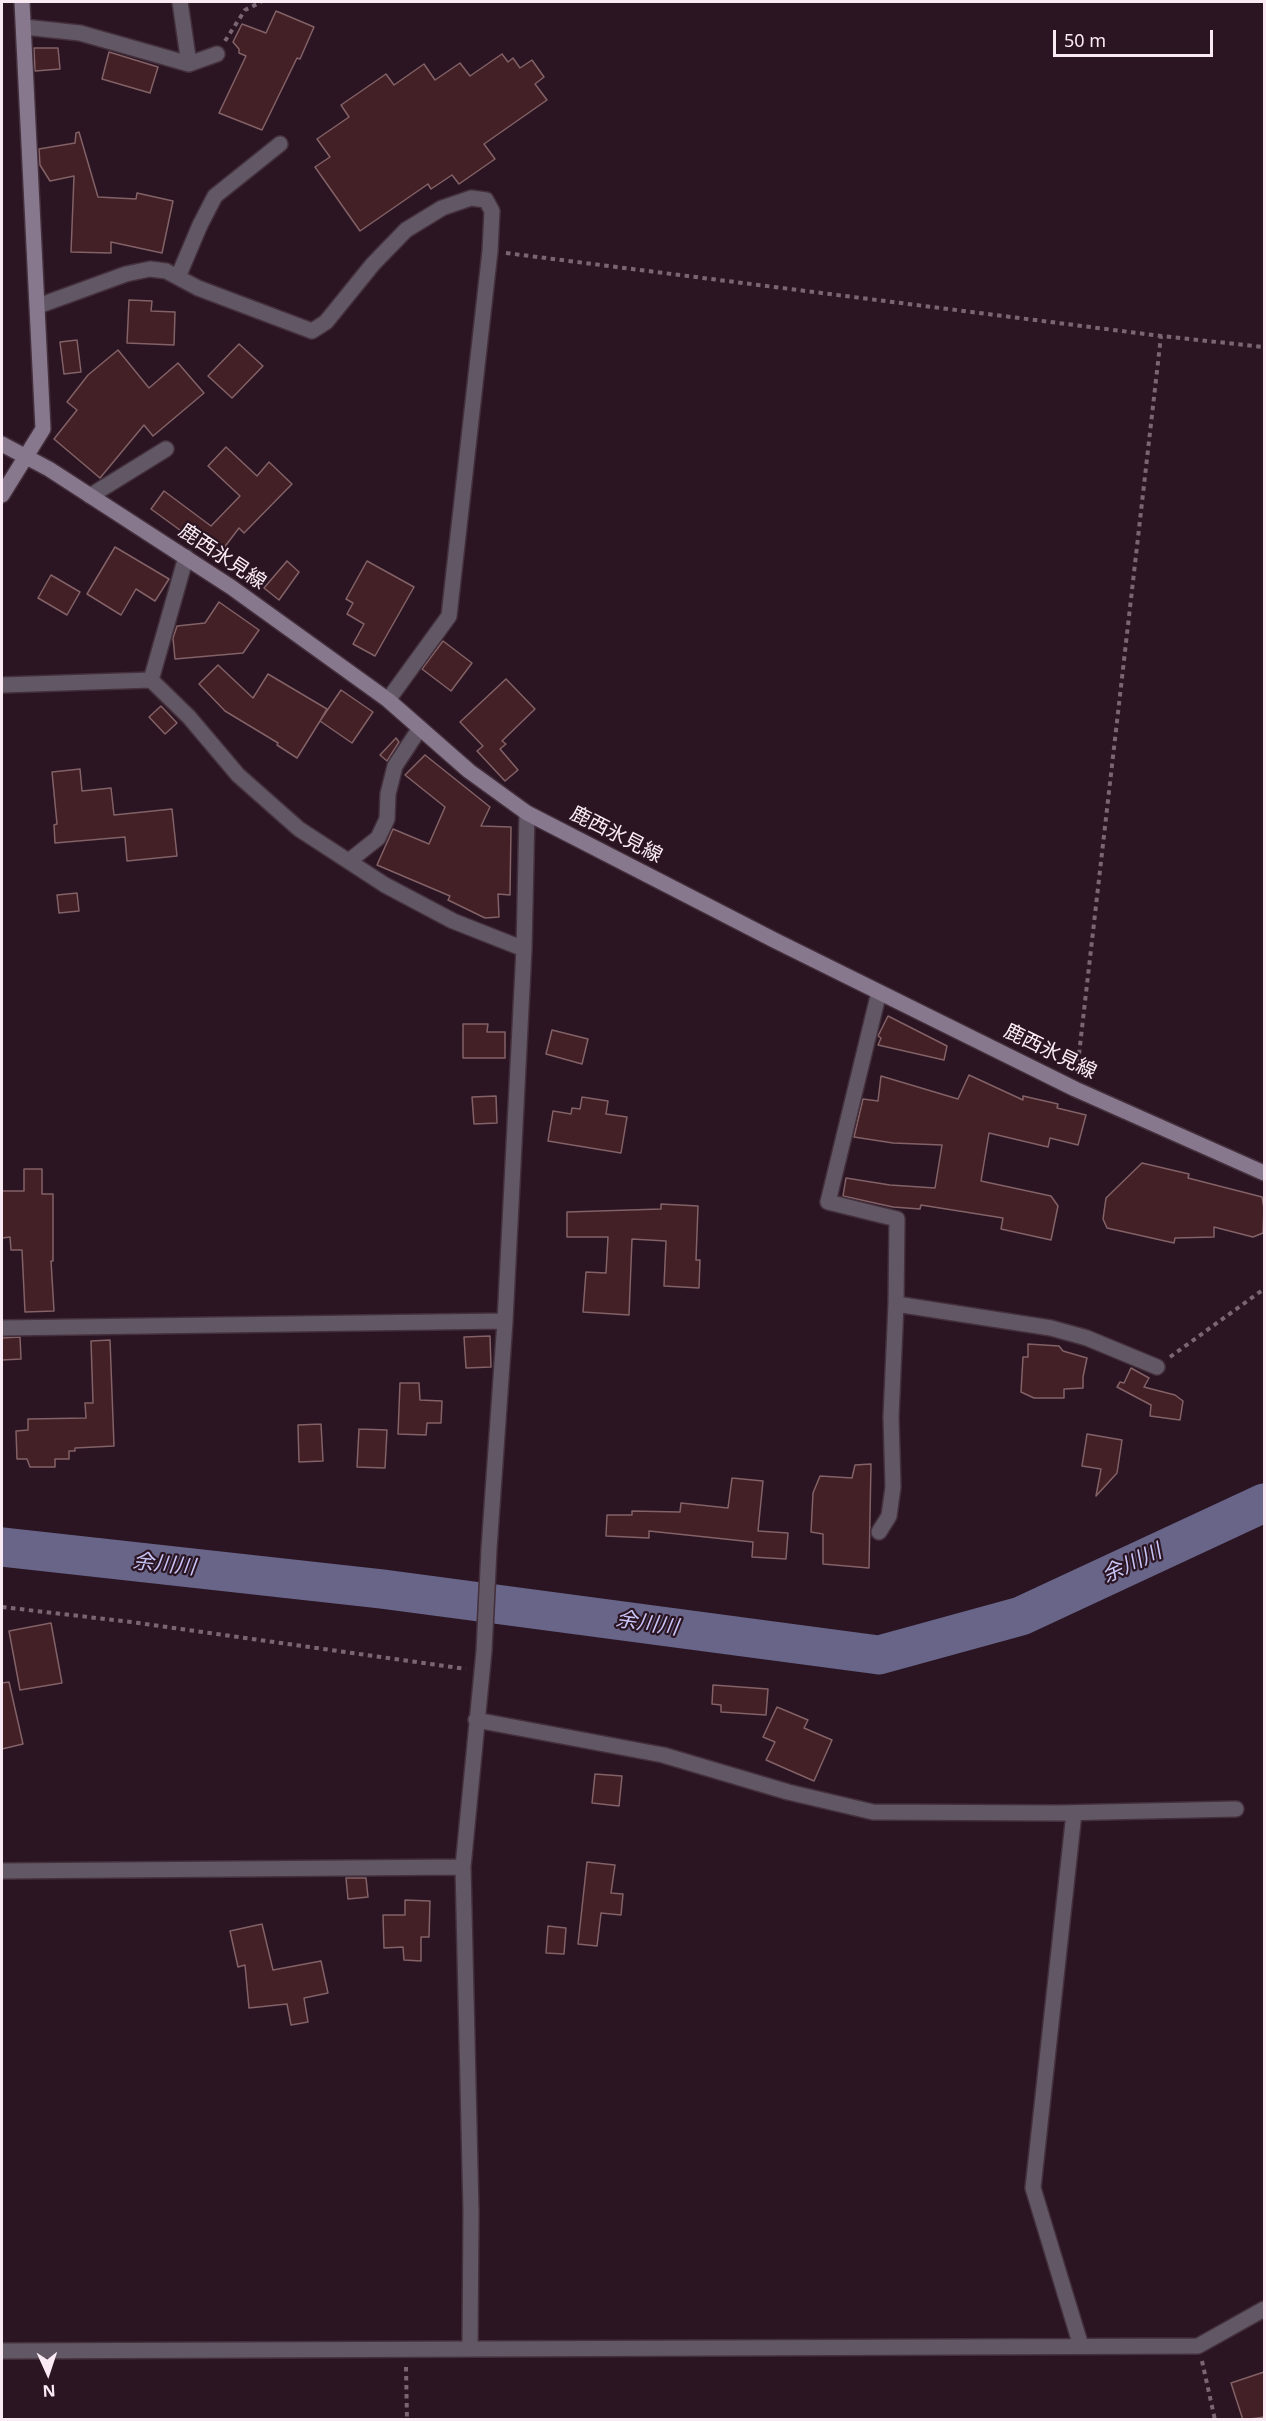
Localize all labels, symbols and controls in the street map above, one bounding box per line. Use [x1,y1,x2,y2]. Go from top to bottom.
scale bar [1056,18,1216,56]
text: 50 m [1064,28,1106,52]
street label: 鹿西氷見線 [174,519,270,595]
street label: 鹿西氷見線 [566,802,666,868]
street label: 鹿西氷見線 [1000,1019,1100,1085]
water label: 余川川 [1098,1539,1166,1589]
water label: 余川川 [131,1549,197,1581]
water label: 余川川 [614,1607,680,1641]
north arrow [18,2343,78,2403]
text: N [42,2380,56,2402]

